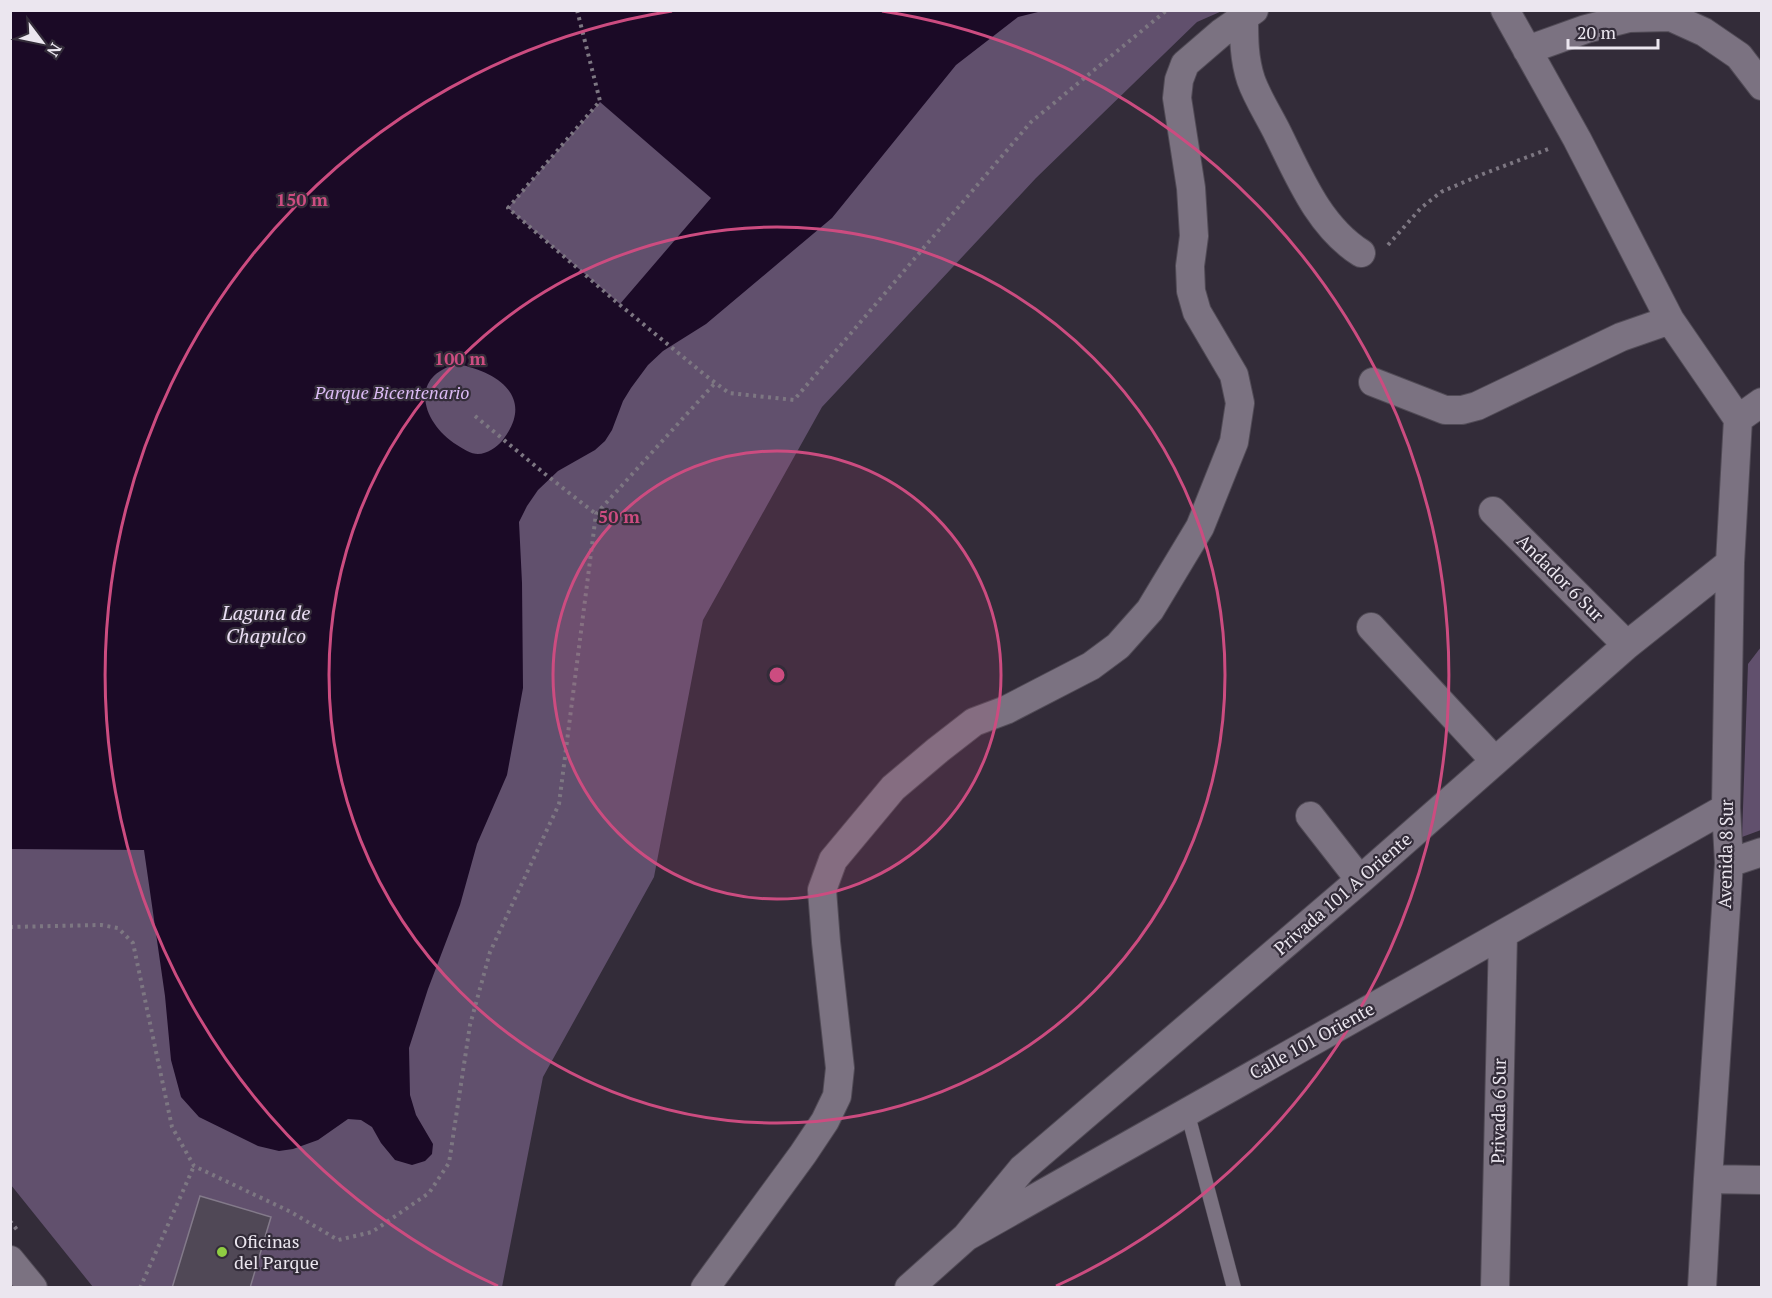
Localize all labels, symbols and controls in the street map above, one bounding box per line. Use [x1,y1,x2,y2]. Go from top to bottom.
north arrow [12,12,72,72]
scale bar [1568,12,1658,50]
text: 20 m [1577,20,1617,44]
text: N [42,39,67,61]
text: 150 m [276,187,328,211]
text: 100 m [434,346,486,370]
park label: Parque Bicentenario [314,380,470,404]
text: 50 m [598,504,640,528]
street label: Andador 6 Sur [1512,528,1610,626]
water label: Laguna de Chapulco [221,599,310,649]
centre of rings [767,665,787,685]
street label: Avenida 8 Sur [1712,799,1738,909]
street label: Privada 101 A Oriente [1268,827,1416,960]
street label: Calle 101 Oriente [1245,996,1378,1084]
street label: Privada 6 Sur [1485,1058,1511,1164]
place label: Oficinas del Parque [234,1229,319,1274]
marker: Oficinas del Parque [215,1245,229,1259]

